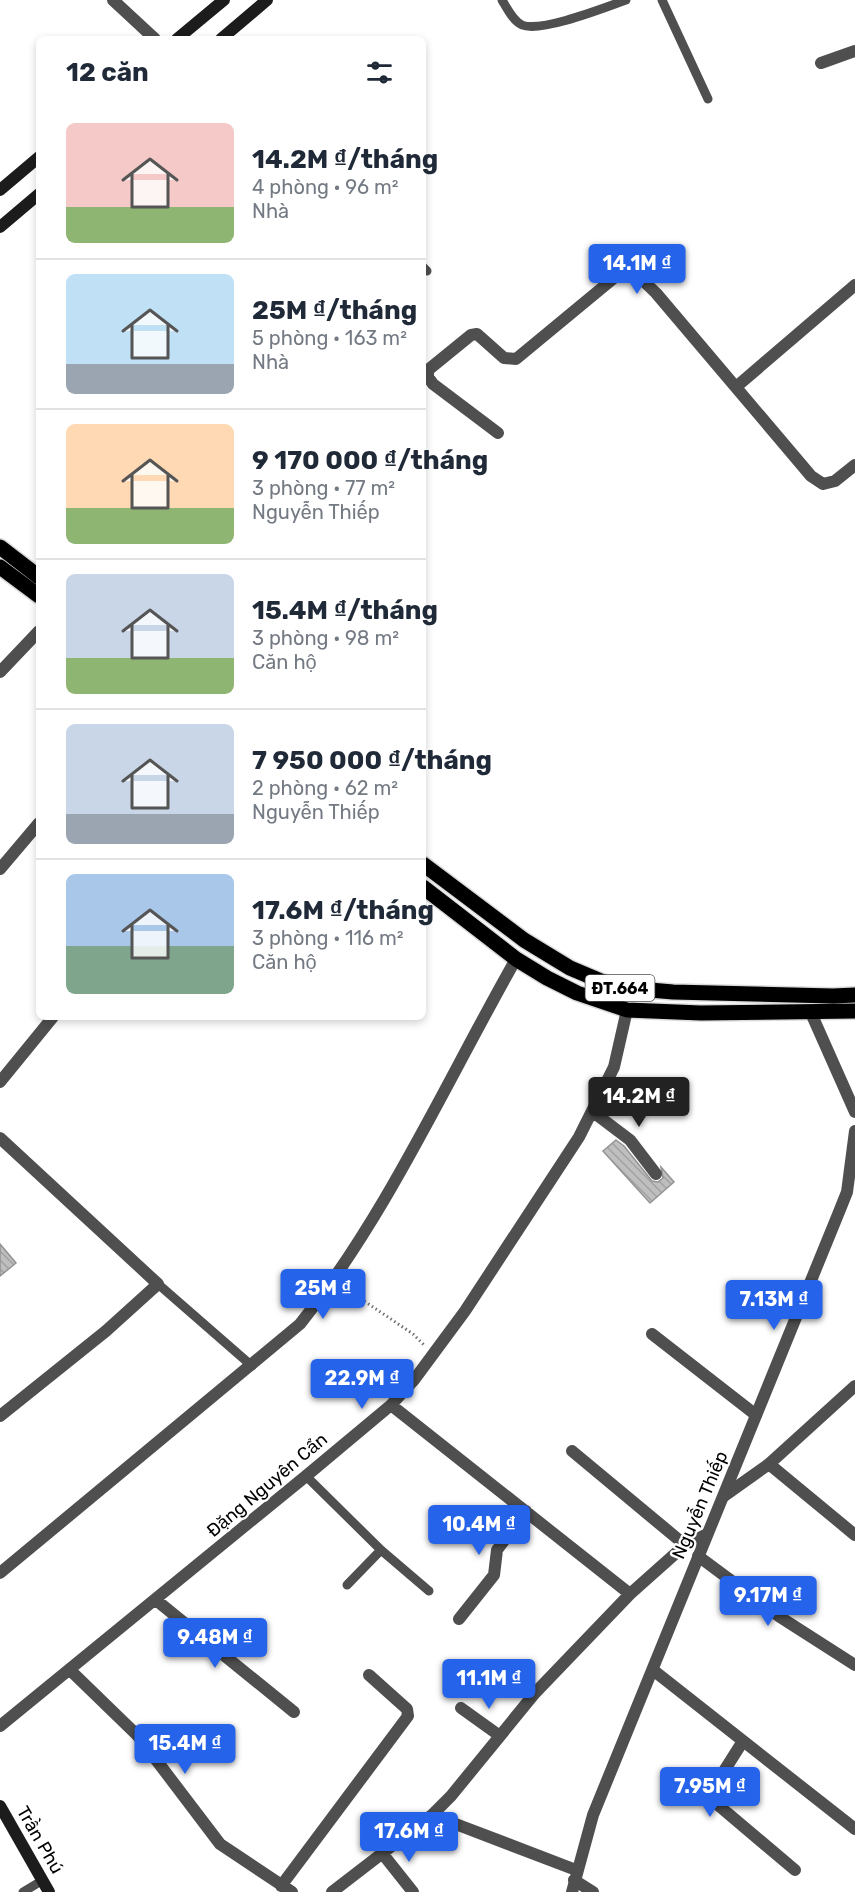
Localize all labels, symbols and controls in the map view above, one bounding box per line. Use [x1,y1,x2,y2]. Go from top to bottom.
icon: filters [363,56,396,89]
text: 12 căn [66,57,149,88]
text: 14.2M ₫/tháng [252,144,438,175]
icon: home [114,147,186,219]
text: 4 phòng · 96 m² [252,175,399,199]
text: Nhà [252,199,289,223]
pin: 14.1M ₫ [582,244,692,295]
text: 14.1M ₫ [603,251,671,275]
text: 25M ₫/tháng [252,295,417,326]
icon: home [114,298,186,370]
text: 5 phòng · 163 m² [252,326,407,350]
text: Nhà [252,350,289,374]
text: 9 170 000 ₫/tháng [252,445,488,476]
icon: home [114,448,186,520]
text: 3 phòng · 77 m² [252,476,395,500]
text: Nguyễn Thiếp [252,500,380,524]
text: 15.4M ₫/tháng [252,595,438,626]
icon: home [114,598,186,670]
text: 3 phòng · 98 m² [252,626,399,650]
text: Căn hộ [252,650,317,674]
text: 7 950 000 ₫/tháng [252,745,492,776]
icon: home [114,748,186,820]
text: 2 phòng · 62 m² [252,776,398,800]
text: Nguyễn Thiếp [252,800,380,824]
text: 17.6M ₫/tháng [252,895,434,926]
icon: home [114,898,186,970]
text: 3 phòng · 116 m² [252,926,404,950]
text: Căn hộ [252,950,317,974]
road number: ĐT.664 [586,975,654,1001]
pin: 14.2M ₫ [584,1077,694,1128]
text: 14.2M ₫ [602,1084,676,1108]
pin: 25M ₫ [281,1269,365,1320]
text: 25M ₫ [294,1276,352,1300]
pin: 7.13M ₫ [719,1280,829,1331]
text: 7.13M ₫ [740,1287,808,1311]
pin: 22.9M ₫ [307,1359,417,1410]
text: 22.9M ₫ [325,1366,399,1390]
street label: Đặng Nguyên Cẩn [202,1428,332,1542]
street label: Nguyễn Thiếp [667,1448,733,1562]
pin: 10.4M ₫ [424,1505,534,1556]
text: 10.4M ₫ [442,1512,516,1536]
pin: 9.17M ₫ [713,1576,823,1627]
text: 9.17M ₫ [734,1583,802,1607]
pin: 9.48M ₫ [160,1618,270,1669]
text: 9.48M ₫ [177,1625,253,1649]
pin: 11.1M ₫ [434,1659,544,1710]
text: 11.1M ₫ [456,1666,522,1690]
pin: 15.4M ₫ [130,1724,240,1775]
text: 15.4M ₫ [148,1731,222,1755]
pin: 7.95M ₫ [655,1767,765,1818]
text: 7.95M ₫ [674,1774,746,1798]
street label: Trần Phú [12,1802,69,1878]
pin: 17.6M ₫ [354,1812,464,1863]
text: 17.6M ₫ [374,1819,444,1843]

